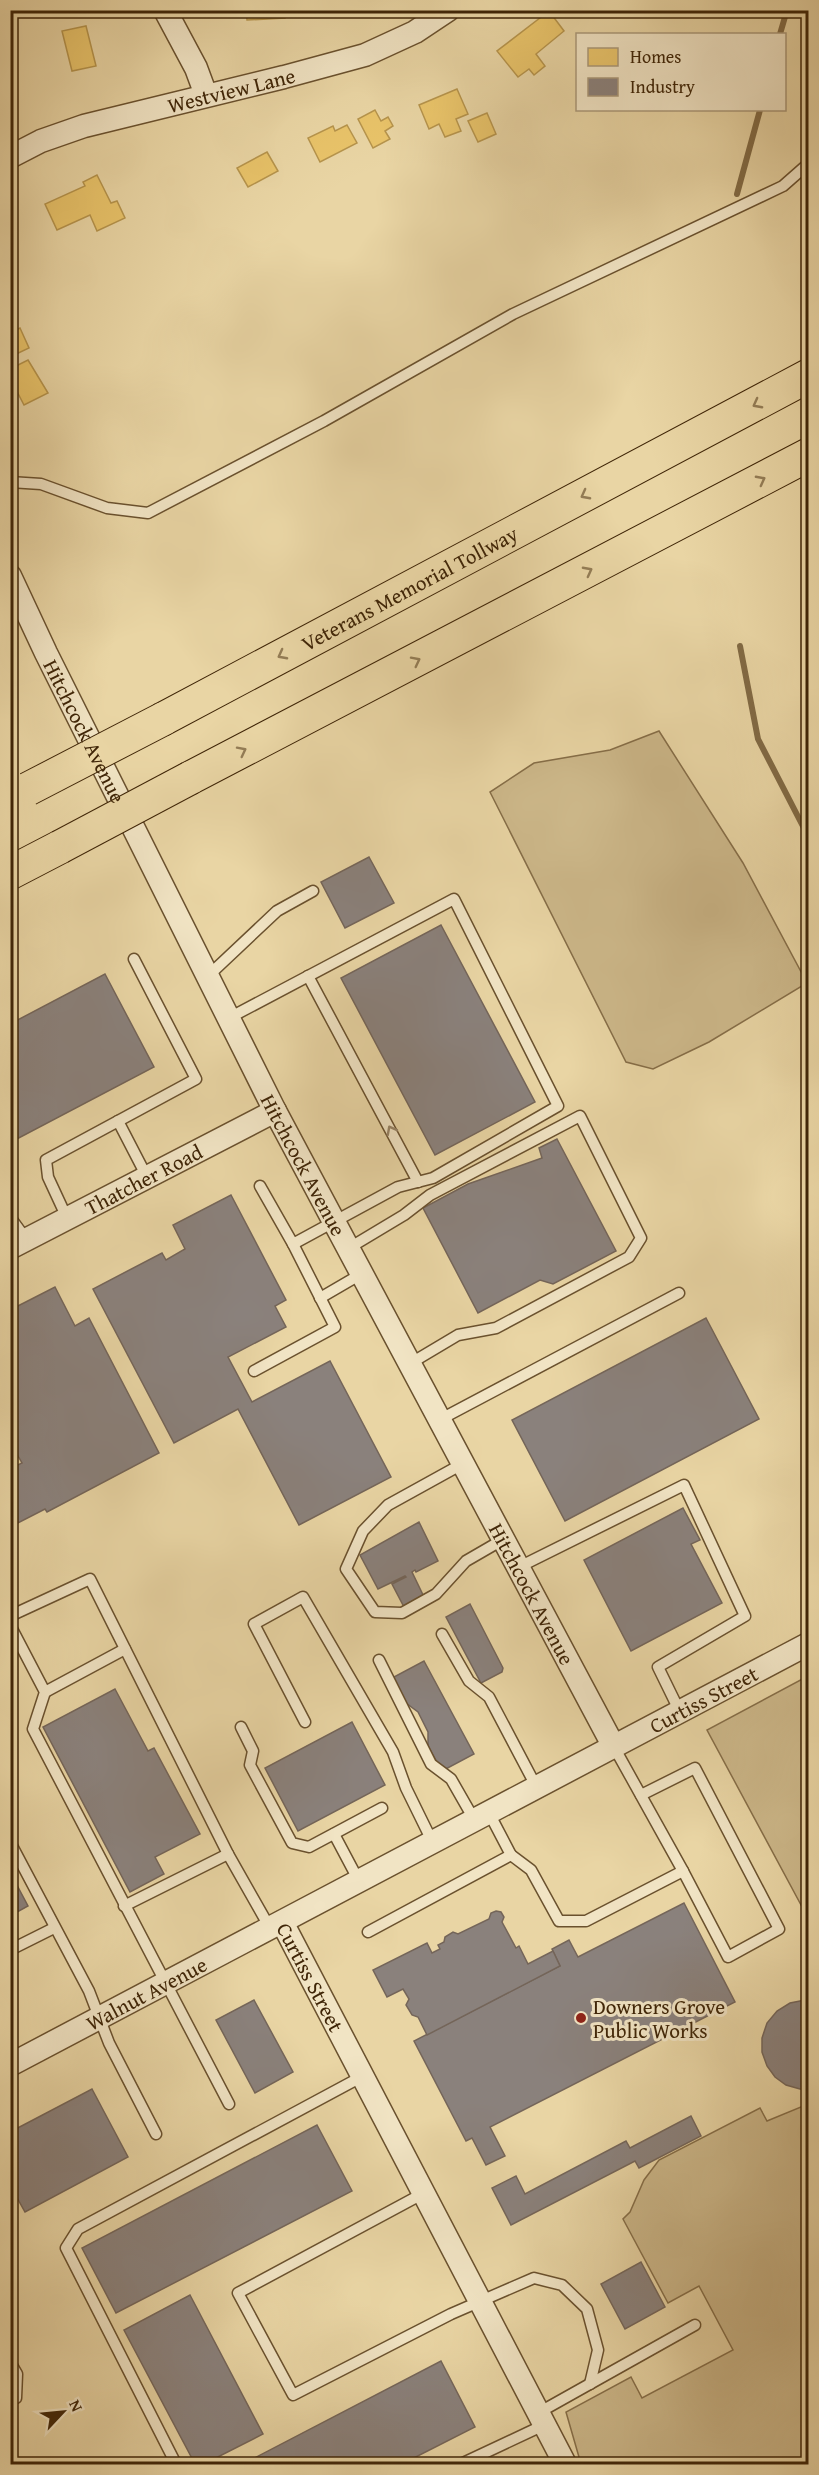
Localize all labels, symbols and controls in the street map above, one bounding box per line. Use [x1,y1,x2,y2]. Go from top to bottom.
legend [576,33,786,111]
text: Homes [630,43,681,70]
street label: Westview Lane [164,59,299,120]
text: Industry [630,73,695,100]
one-way arrow [752,396,763,408]
one-way arrow [755,476,765,487]
one-way arrow [580,488,591,499]
street label: Veterans Memorial Tollway [296,517,524,658]
one-way arrow [582,567,593,578]
one-way arrow [278,648,289,659]
street label: Hitchcock Avenue [36,654,134,808]
one-way arrow [409,657,420,668]
one-way arrow [236,746,247,758]
street label: Hitchcock Avenue [253,1088,354,1241]
one-way arrow [386,1125,398,1136]
street label: Thatcher Road [79,1135,208,1222]
street label: Hitchcock Avenue [482,1517,583,1670]
street label: Curtiss Street [643,1657,764,1741]
street label: Curtiss Street [269,1917,352,2038]
street label: Walnut Avenue [80,1948,212,2038]
place label: Downers Grove Public Works [593,1991,725,2046]
marker: Downers Grove Public Works [574,2011,588,2025]
north arrow [33,2382,93,2442]
text: N [63,2395,90,2416]

